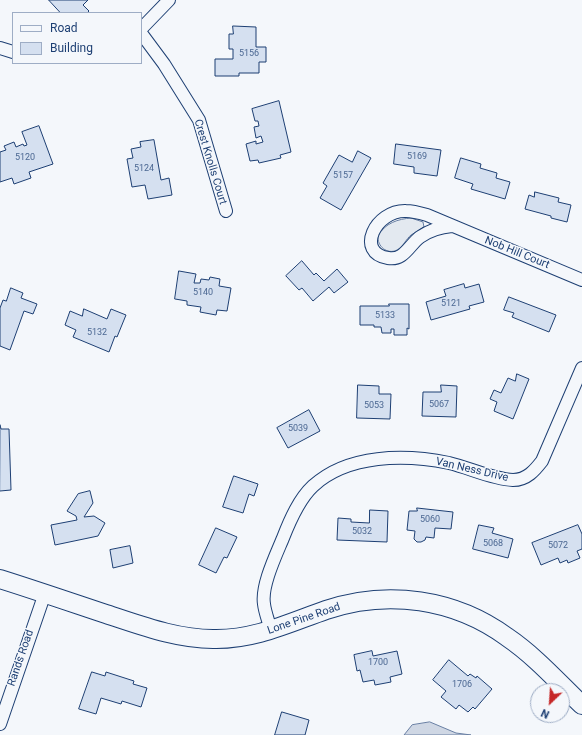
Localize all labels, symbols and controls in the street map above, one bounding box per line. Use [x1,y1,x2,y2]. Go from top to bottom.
legend [12,12,142,64]
text: Road [50,21,78,35]
text: Building [50,41,93,55]
house number: 5156 [239,49,259,59]
street label: Crest Knolls Court [191,118,229,206]
house number: 5169 [407,152,427,162]
house number: 5120 [15,153,35,163]
house number: 5124 [134,164,154,174]
house number: 5157 [333,171,353,181]
street label: Nob Hill Court [483,234,551,272]
house number: 5140 [193,288,213,298]
house number: 5121 [441,299,461,309]
house number: 5133 [375,311,395,321]
house number: 5132 [87,328,107,338]
house number: 5067 [429,400,449,410]
house number: 5053 [364,401,384,411]
house number: 5039 [288,424,308,434]
street label: Van Ness Drive [434,455,510,485]
house number: 5060 [420,515,440,525]
house number: 5032 [352,527,372,537]
house number: 5068 [483,539,503,549]
house number: 5072 [548,541,568,551]
street label: Lone Pine Road [266,600,342,638]
street label: Rands Road [5,628,37,688]
house number: 1700 [368,658,388,668]
house number: 1706 [452,680,472,690]
north arrow [530,683,570,723]
text: N [539,706,551,721]

